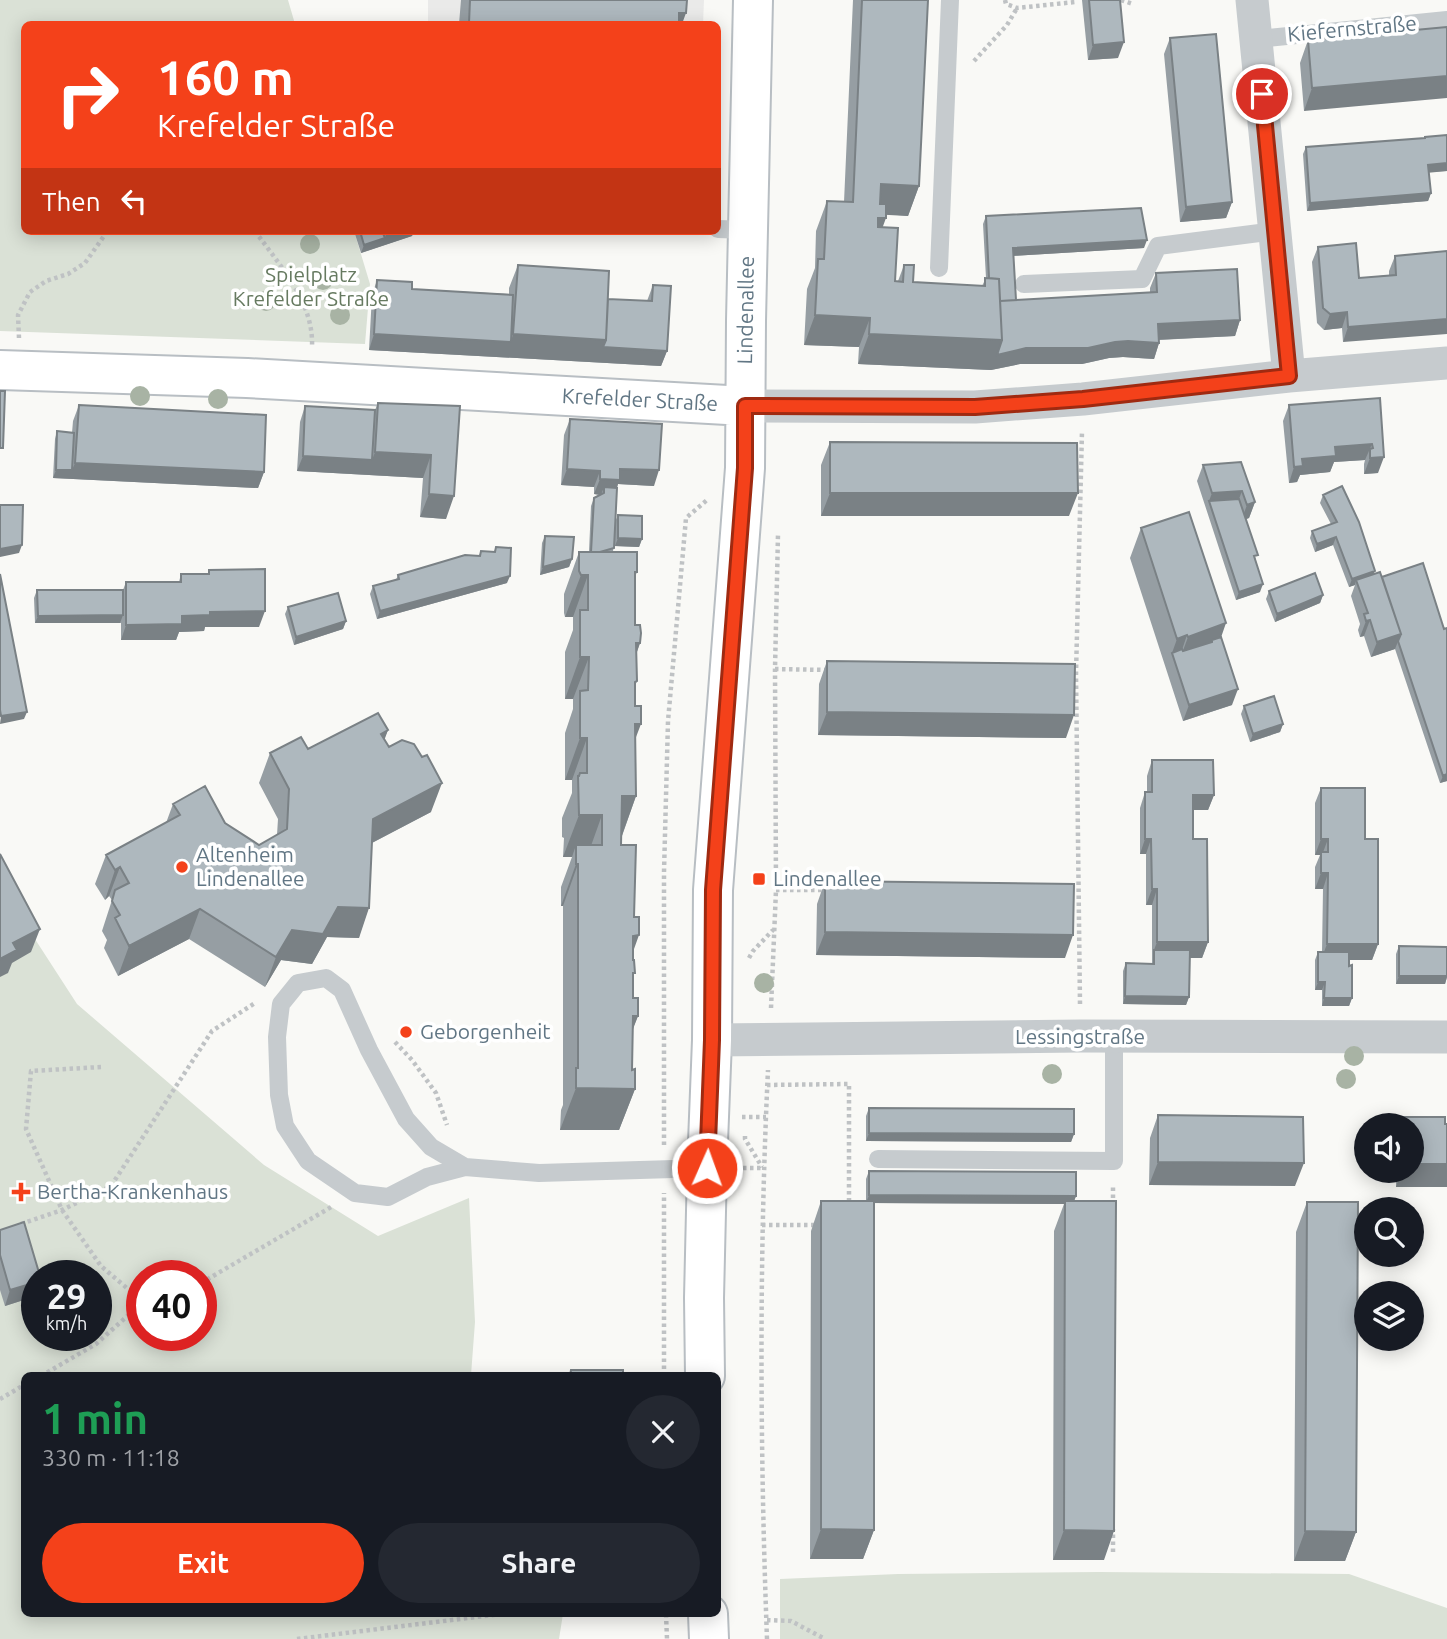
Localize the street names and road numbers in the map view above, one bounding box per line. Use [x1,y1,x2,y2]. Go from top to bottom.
street label: Kiefernstraße [1286,10,1418,46]
street label: Lindenallee [732,255,758,365]
street label: Krefelder Straße [561,383,719,415]
street label: Lessingstraße [1015,1024,1145,1048]

